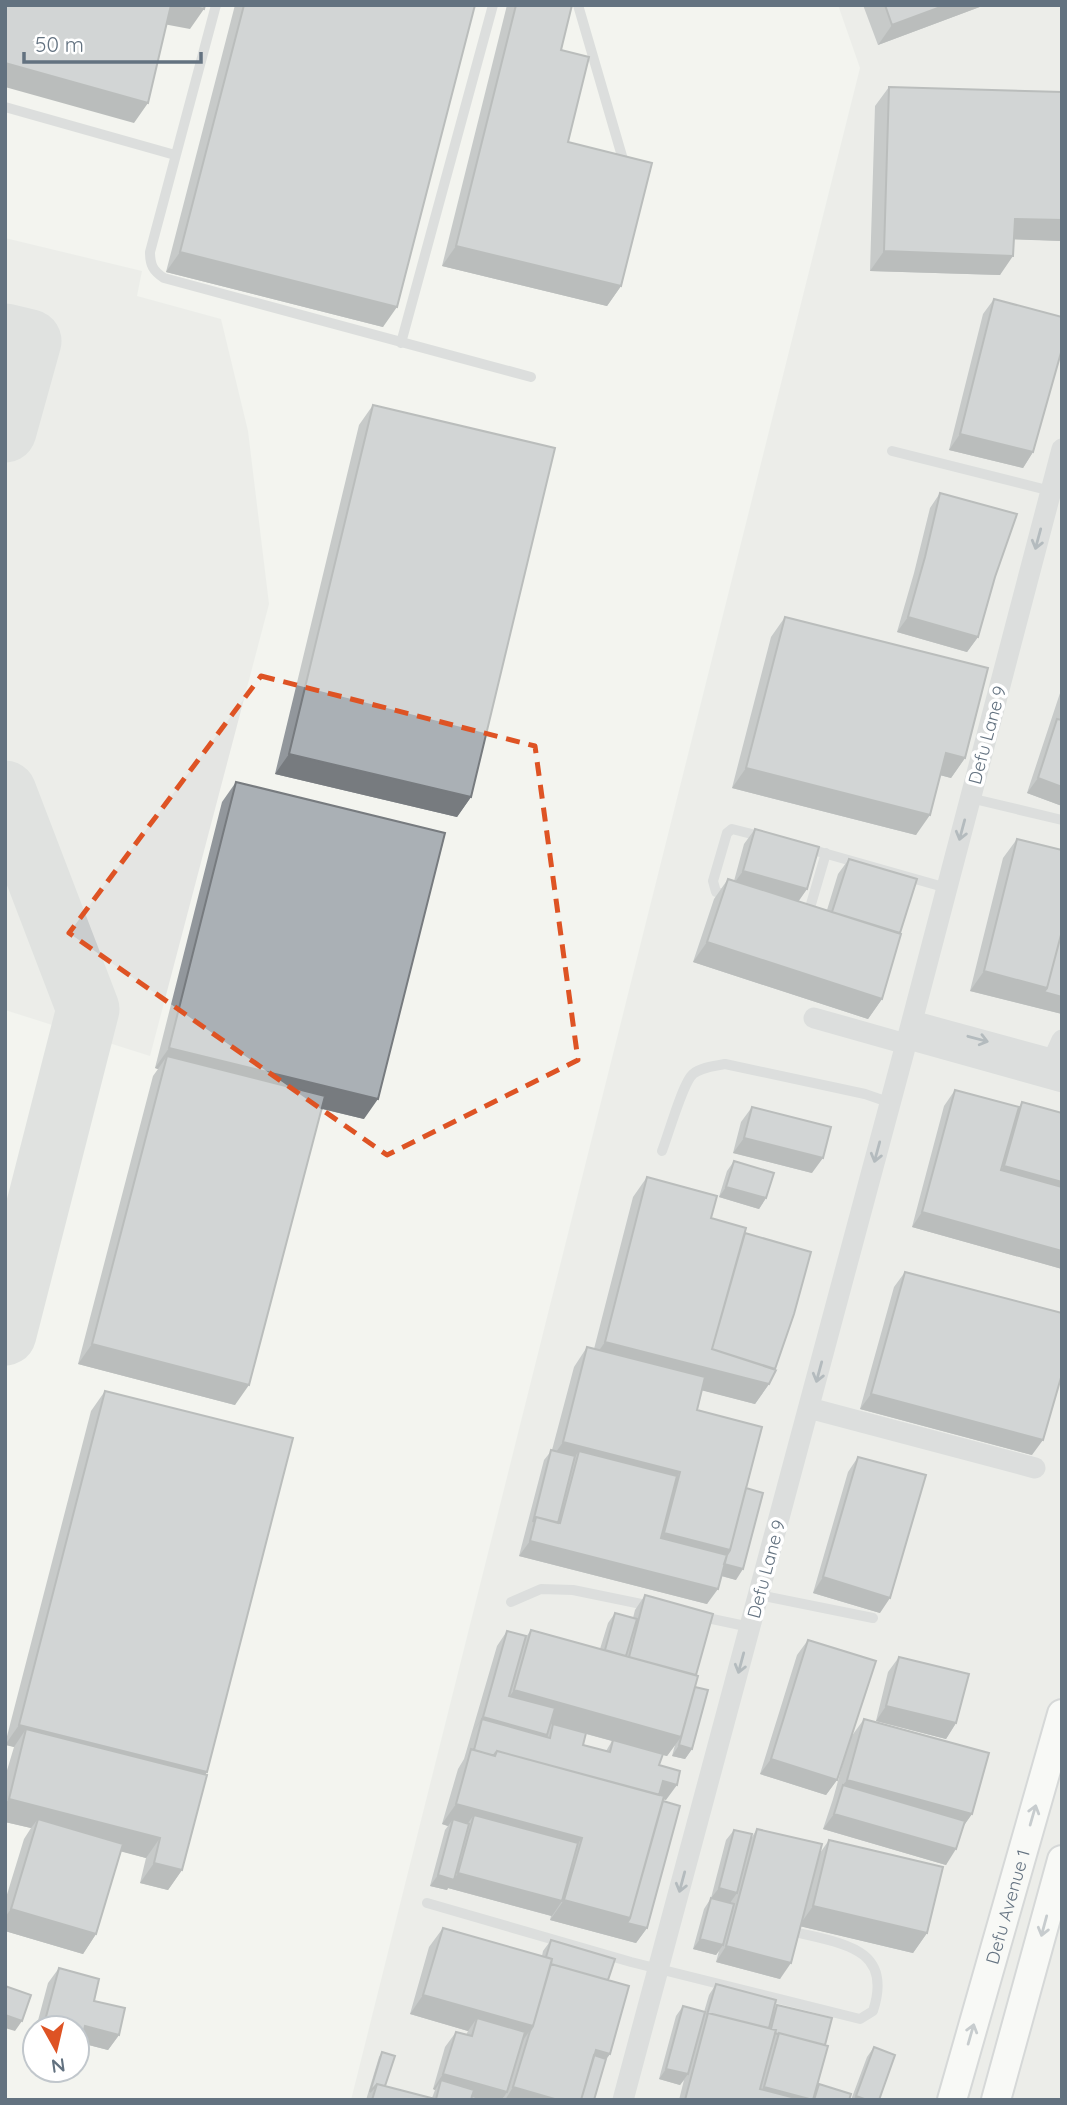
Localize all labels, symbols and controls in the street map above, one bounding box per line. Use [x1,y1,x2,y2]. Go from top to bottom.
scale bar [24,21,201,65]
text: 50 m [35,31,84,57]
one-way arrow [1031,527,1044,549]
street label: Defu Lane 9 [963,683,1011,787]
one-way arrow [955,818,968,841]
one-way arrow [967,1034,989,1047]
one-way arrow [870,1141,883,1163]
one-way arrow [811,1361,824,1383]
street label: Defu Lane 9 [742,1517,790,1621]
one-way arrow [733,1651,746,1673]
one-way arrow [1027,1805,1040,1827]
street label: Defu Avenue 1 [980,1847,1034,1967]
one-way arrow [675,1871,688,1893]
one-way arrow [1037,1914,1050,1937]
north arrow [21,2014,91,2084]
one-way arrow [965,2023,978,2045]
text: N [50,2053,67,2079]

